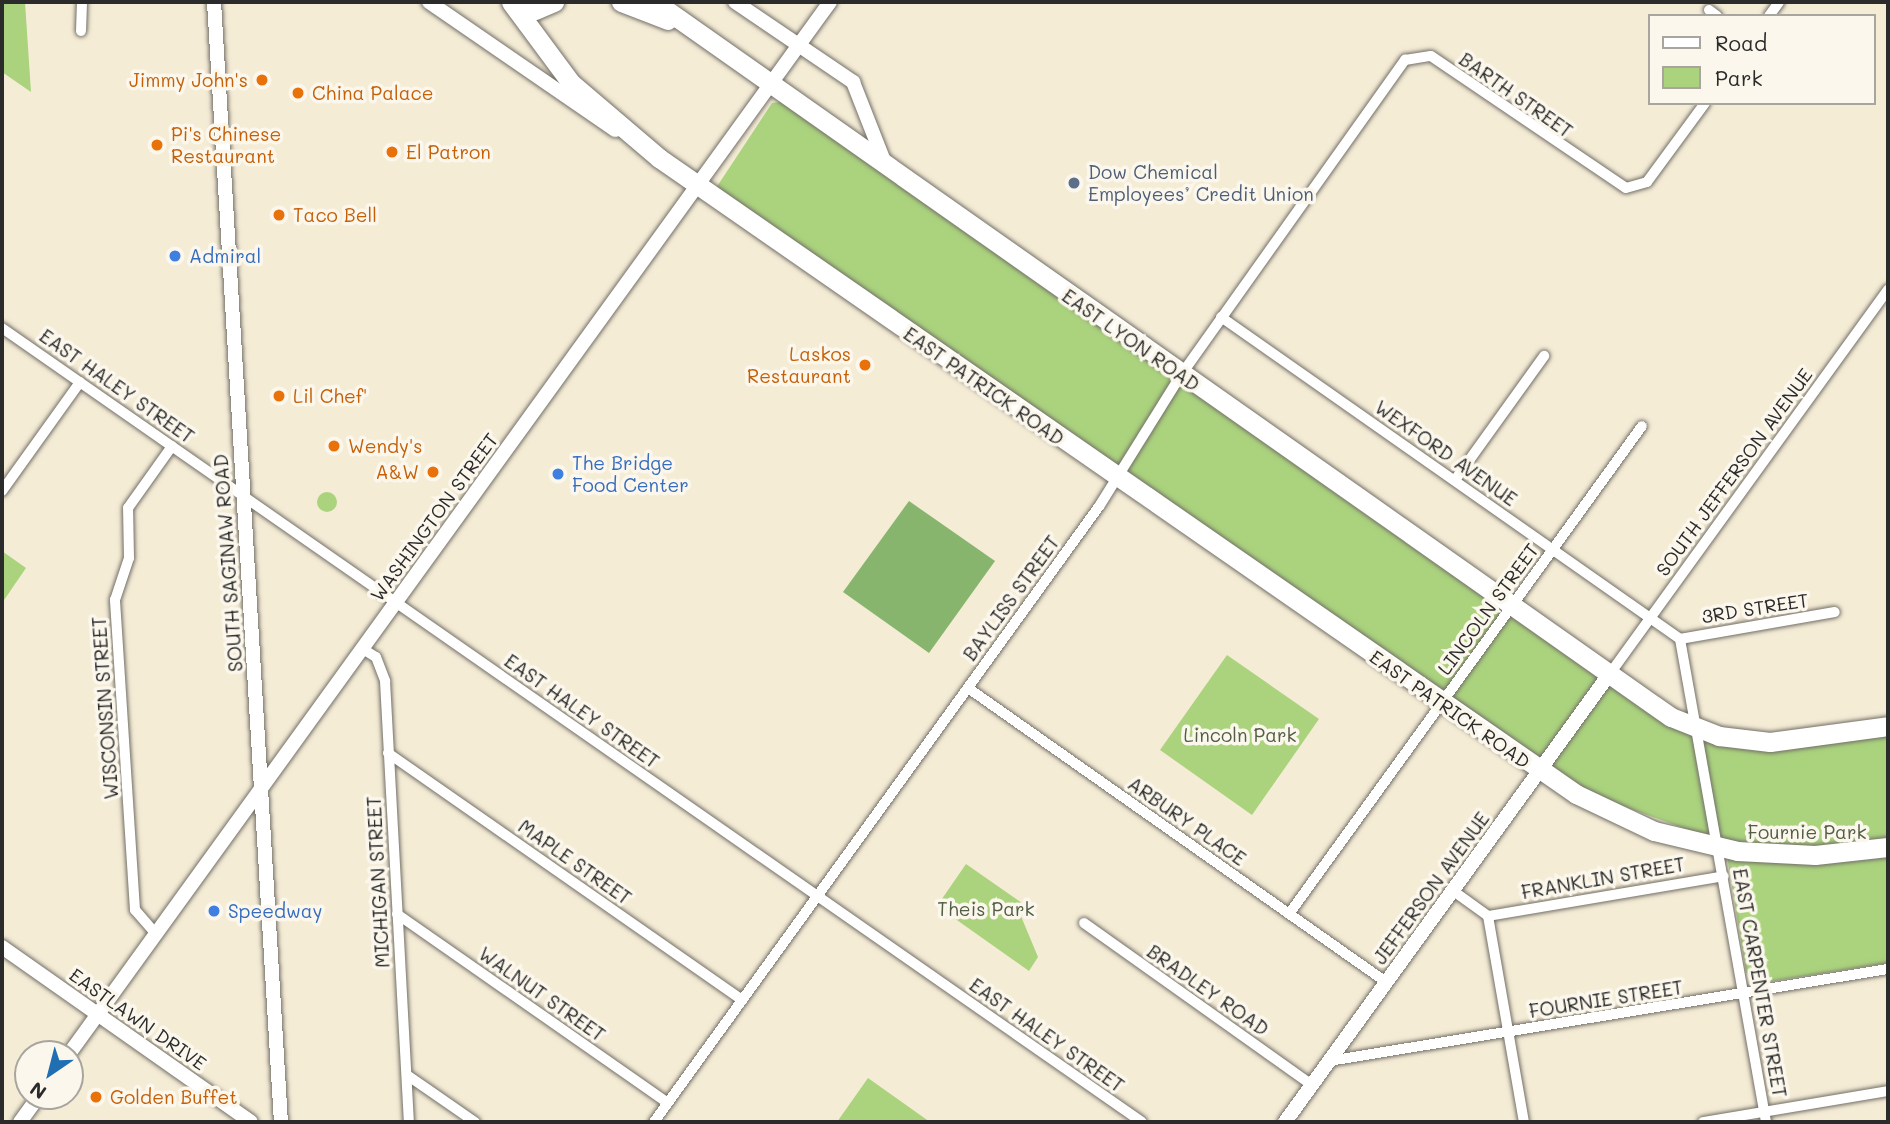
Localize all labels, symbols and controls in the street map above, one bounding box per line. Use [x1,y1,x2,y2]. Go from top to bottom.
legend [1648,14,1876,105]
text: Road [1715,29,1767,56]
street label: BARTH STREET [1455,47,1577,143]
text: Park [1715,64,1763,91]
place label: Jimmy John's [129,69,248,91]
marker: Jimmy John's [254,72,270,88]
place label: China Palace [312,82,434,104]
marker: China Palace [290,85,306,101]
place label: Pi's Chinese Restaurant [171,123,281,167]
marker: Pi's Chinese Restaurant [149,137,165,153]
place label: El Patron [406,141,491,163]
marker: El Patron [384,144,400,160]
place label: Dow Chemical Employees’ Credit Union [1088,161,1314,205]
marker: Dow Chemical Employees’ Credit Union [1066,175,1082,191]
place label: Taco Bell [293,204,377,226]
marker: Taco Bell [271,207,287,223]
place label: Admiral [189,245,261,267]
marker: Admiral [167,248,183,264]
street label: EAST LYON ROAD [1058,284,1204,396]
street label: EAST PATRICK ROAD [900,322,1068,450]
street label: EAST HALEY STREET [35,324,199,448]
place label: Laskos Restaurant [747,343,851,387]
marker: Laskos Restaurant [857,357,873,373]
street label: SOUTH JEFFERSON AVENUE [1651,364,1817,580]
place label: Lil Chef' [293,385,367,407]
marker: Lil Chef' [271,388,287,404]
street label: WEXFORD AVENUE [1371,395,1521,511]
street label: WASHINGTON STREET [365,429,503,605]
place label: Wendy's [348,435,422,457]
marker: Wendy's [326,438,342,454]
place label: The Bridge Food Center [572,452,689,496]
street label: SOUTH SAGINAW ROAD [209,453,247,673]
place label: A&W [375,461,419,483]
marker: A&W [425,464,441,480]
marker: The Bridge Food Center [550,466,566,482]
street label: BAYLISS STREET [958,531,1064,665]
street label: LINCOLN STREET [1433,539,1543,679]
street label: 3RD STREET [1700,588,1810,628]
street label: WISCONSIN STREET [87,616,123,800]
street label: EAST PATRICK ROAD [1366,645,1534,773]
street label: EAST HALEY STREET [500,649,664,773]
park label: Lincoln Park [1183,724,1297,746]
street label: ARBURY PLACE [1124,772,1250,870]
street label: MICHIGAN STREET [362,795,394,969]
street label: JEFFERSON AVENUE [1368,807,1494,969]
street label: MAPLE STREET [514,815,636,909]
park label: Fournie Park [1747,821,1867,843]
street label: FRANKLIN STREET [1519,852,1687,904]
street label: EAST CARPENTER STREET [1729,867,1791,1099]
park label: Theis Park [937,898,1035,920]
place label: Speedway [228,900,322,922]
marker: Speedway [206,903,222,919]
street label: BRADLEY ROAD [1143,940,1273,1040]
street label: WALNUT STREET [474,942,610,1046]
street label: EASTLAWN DRIVE [65,963,211,1075]
street label: EAST HALEY STREET [965,973,1129,1097]
street label: FOURNIE STREET [1527,976,1685,1022]
north arrow [14,1040,84,1110]
text: N [25,1077,51,1105]
place label: Golden Buffet [110,1086,238,1108]
marker: Golden Buffet [88,1089,104,1105]

